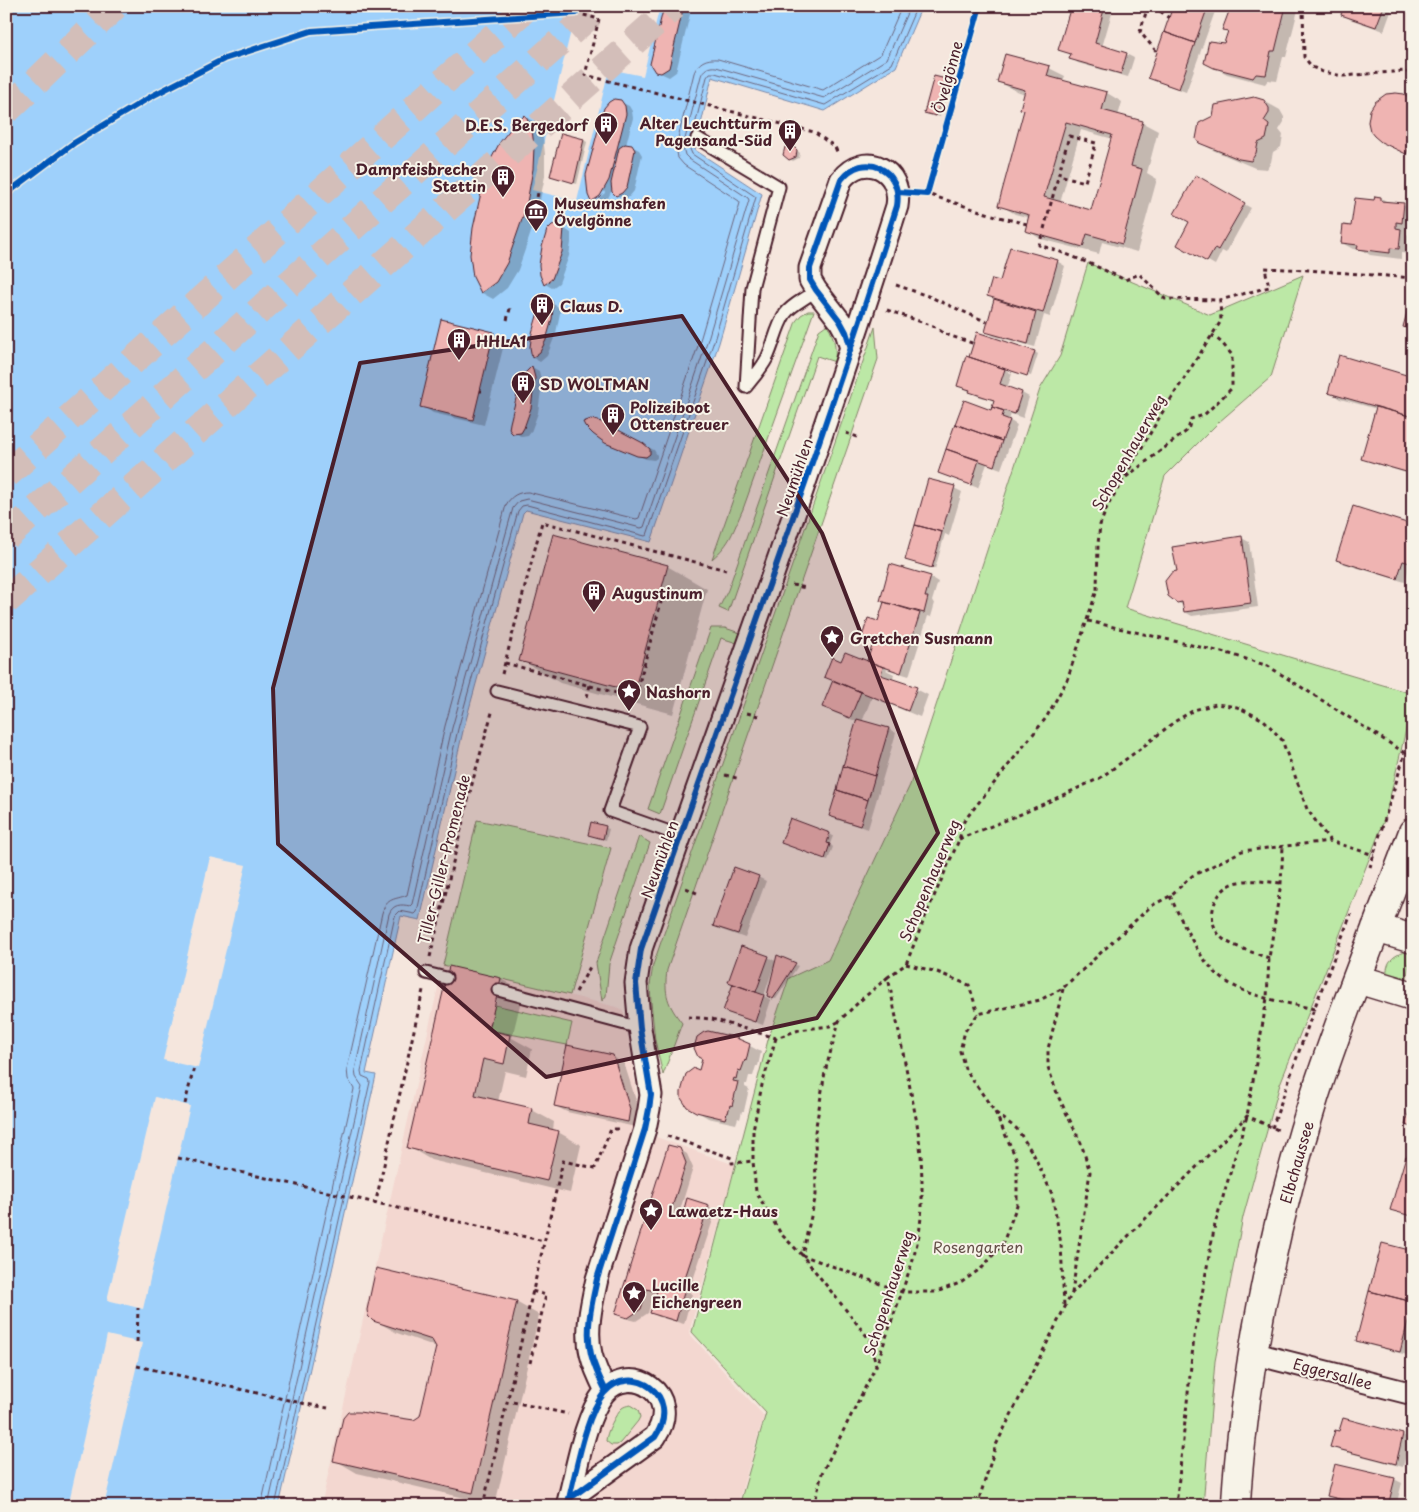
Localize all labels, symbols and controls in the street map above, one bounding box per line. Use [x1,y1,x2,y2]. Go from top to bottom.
street label: Övelgönne [926,38,968,116]
building icon: D.E.S. Bergedorf [593,111,619,145]
place label: Alter Leuchtturm Pagensand-Süd [640,111,772,151]
place label: D.E.S. Bergedorf [465,113,589,136]
building icon: Alter Leuchtturm Pagensand-Süd [777,118,803,152]
place label: Dampfeisbrecher Stettin [355,157,486,197]
building icon: Dampfeisbrecher Stettin [490,164,516,198]
place label: Museumshafen Övelgönne [554,191,666,231]
museum icon: Museumshafen Övelgönne [523,198,549,232]
building icon: Claus D. [529,292,555,326]
place label: Claus D. [560,294,623,317]
building icon: HHLA1 [446,327,472,361]
place label: HHLA1 [476,329,526,352]
building icon: SD WOLTMAN [510,370,536,404]
place label: SD WOLTMAN [540,372,649,395]
street label: Schopenhauerweg [1085,389,1171,515]
place label: Polizeiboot Ottenstreuer [630,395,729,435]
building icon: Polizeiboot Ottenstreuer [600,402,626,436]
street label: Neumühlen [770,435,818,519]
building icon: Augustinum [581,579,607,613]
place label: Augustinum [612,581,703,604]
place icon: Gretchen Susmann [819,624,845,658]
place label: Gretchen Susmann [850,626,993,649]
place icon: Nashorn [616,678,642,712]
place label: Nashorn [646,680,711,703]
street label: Tiller-Giller-Promenade [411,772,475,946]
street label: Schopenhauerweg [893,815,965,945]
street label: Neumühlen [634,817,684,901]
street label: Elbchaussee [1273,1118,1319,1206]
place icon: Lawaetz-Haus [638,1197,664,1231]
place label: Lawaetz-Haus [668,1199,778,1222]
street label: Schopenhauerweg [857,1227,919,1359]
park label: Rosengarten [933,1235,1023,1258]
place label: Lucille Eichengreen [652,1273,742,1313]
place icon: Lucille Eichengreen [621,1280,647,1314]
street label: Eggersallee [1291,1351,1375,1395]

